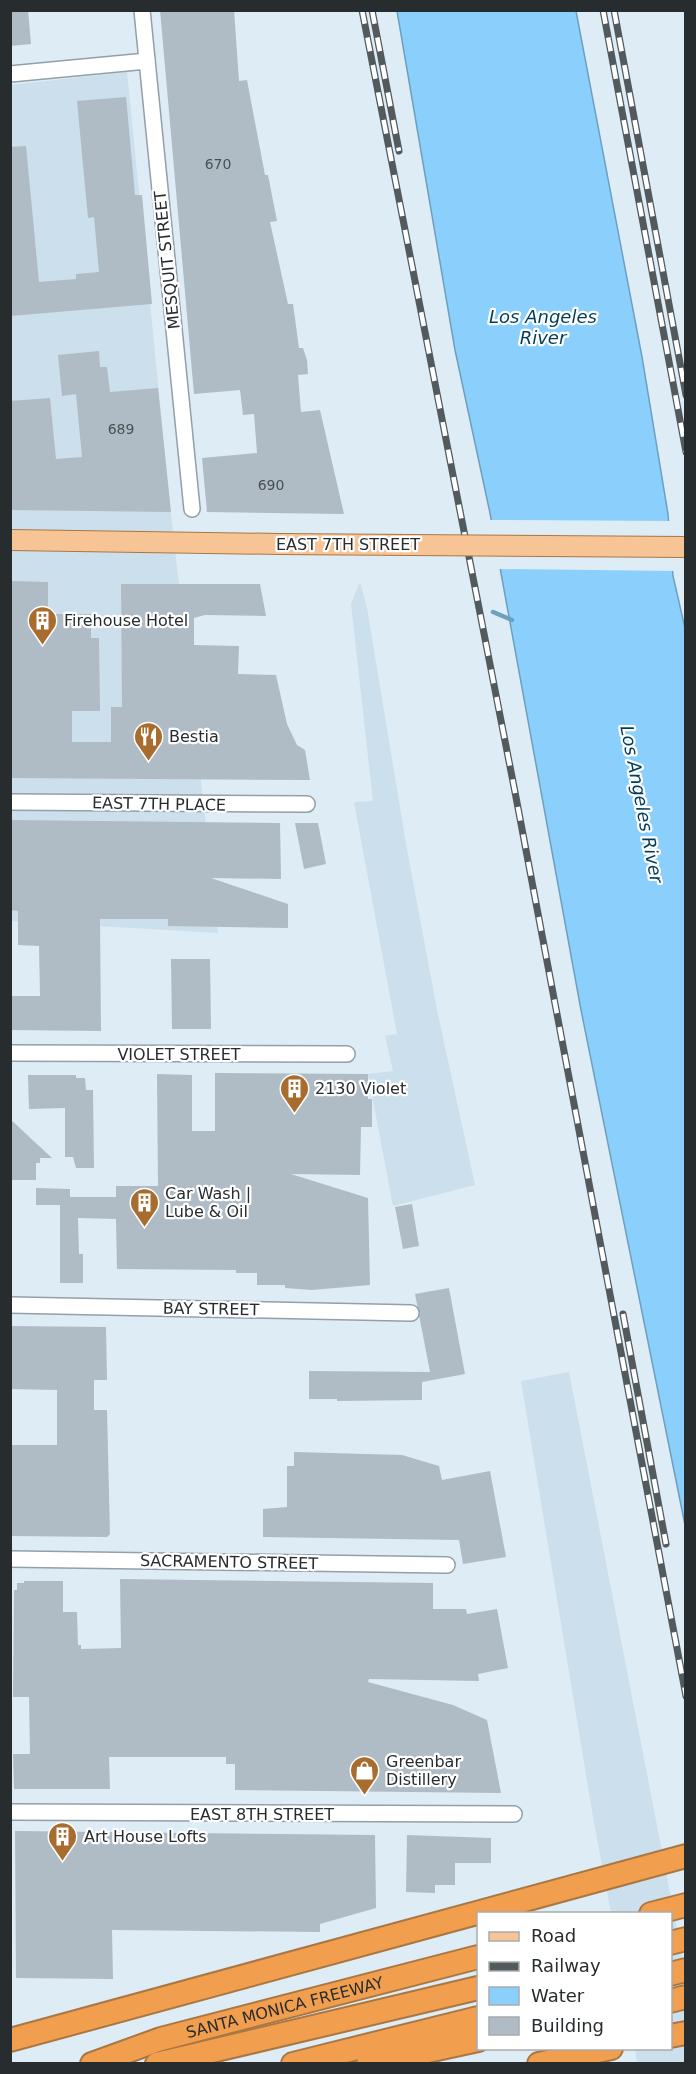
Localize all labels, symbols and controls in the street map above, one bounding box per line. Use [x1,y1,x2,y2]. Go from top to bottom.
house number: 670 [205,156,231,172]
street label: MESQUIT STREET [150,190,184,330]
water label: Los Angeles River [489,306,597,348]
house number: 689 [108,421,134,437]
house number: 690 [258,477,284,493]
street label: EAST 7TH STREET [276,535,420,554]
building icon: Firehouse Hotel [27,604,59,646]
place label: Firehouse Hotel [64,611,188,630]
restaurant icon: Bestia [132,720,164,762]
water label: Los Angeles River [616,723,668,886]
place label: Bestia [169,727,219,746]
street label: EAST 7TH PLACE [92,793,226,815]
street label: VIOLET STREET [117,1045,241,1064]
building icon: 2130 Violet [278,1072,310,1114]
place label: 2130 Violet [315,1079,406,1098]
place label: Car Wash | Lube & Oil [165,1184,251,1221]
building icon: Car Wash | Lube & Oil [128,1186,160,1228]
street label: BAY STREET [163,1299,260,1319]
street label: SACRAMENTO STREET [140,1551,318,1573]
place label: Greenbar Distillery [386,1752,461,1789]
shop icon: Greenbar Distillery [349,1754,381,1796]
street label: EAST 8TH STREET [190,1805,334,1824]
building icon: Art House Lofts [47,1820,79,1862]
place label: Art House Lofts [84,1827,207,1846]
legend [477,1912,672,2050]
text: Road [531,1925,576,1946]
text: Railway [531,1955,601,1976]
street label: SANTA MONICA FREEWAY [184,1972,386,2042]
text: Water [531,1985,585,2006]
text: Building [531,2015,604,2036]

